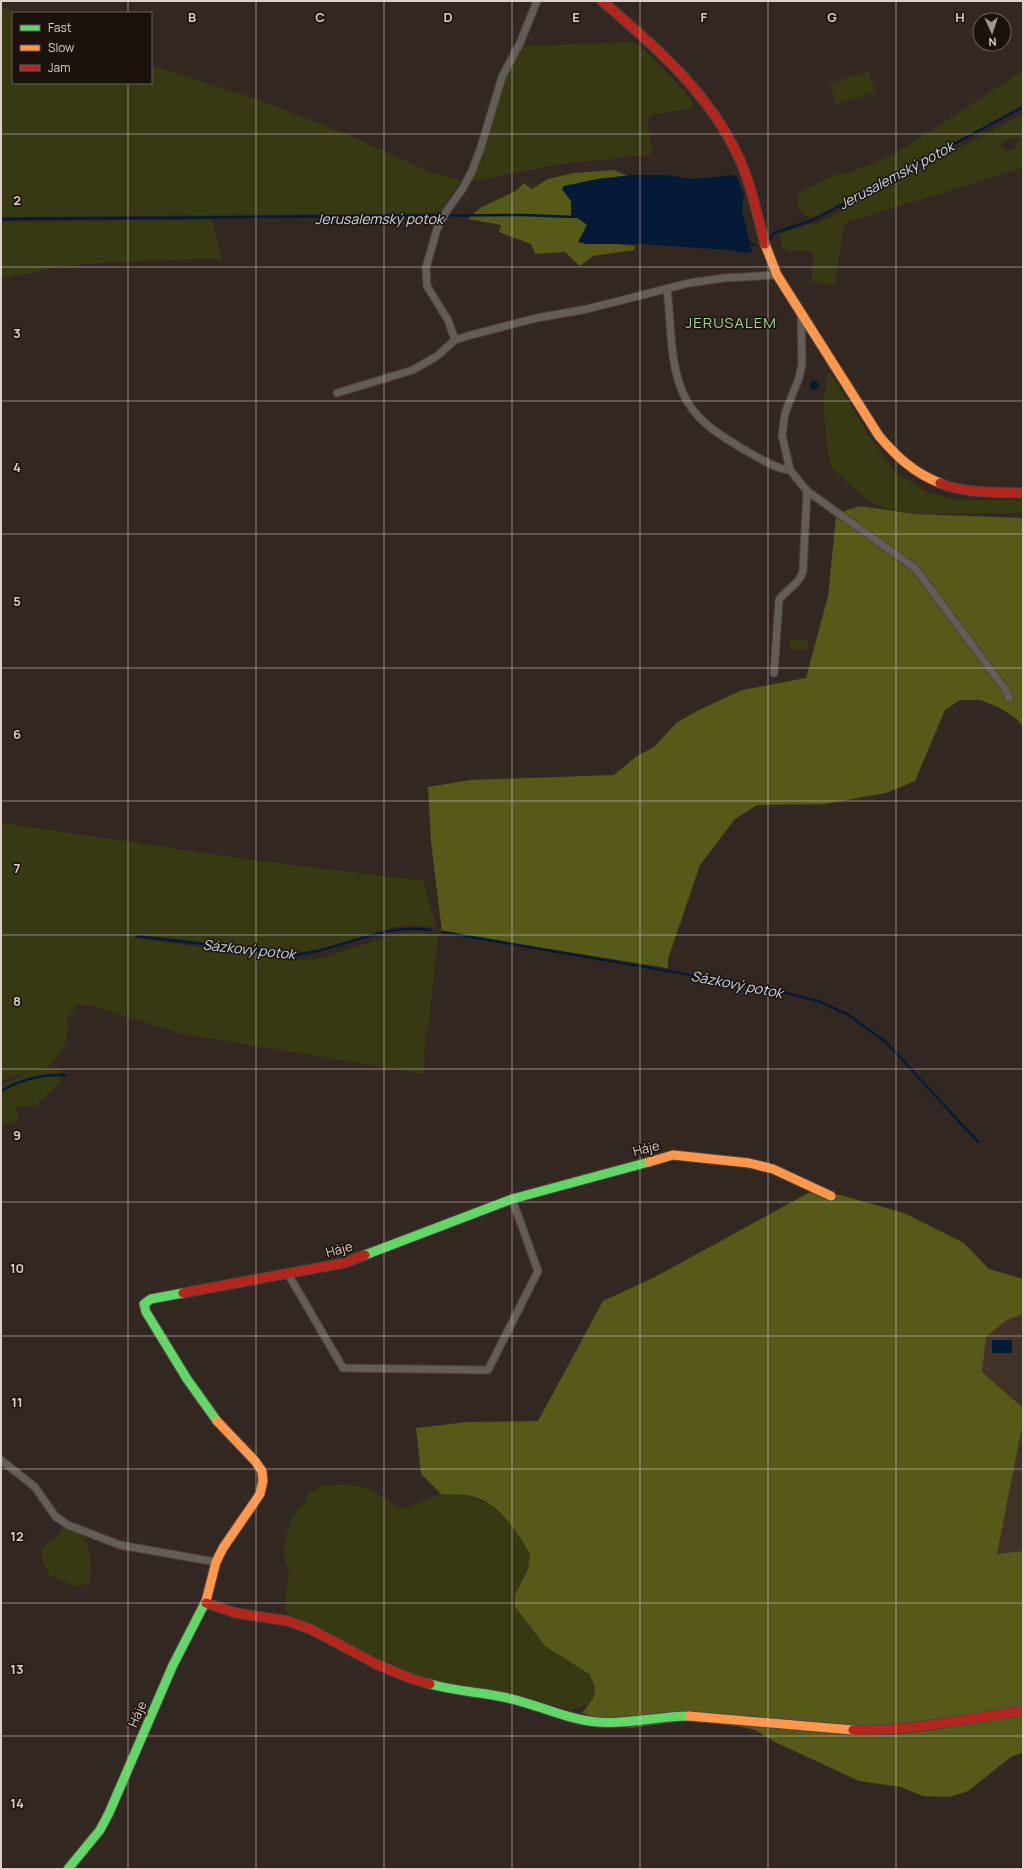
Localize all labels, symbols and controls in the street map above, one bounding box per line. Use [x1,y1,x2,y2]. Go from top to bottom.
text: B [188,8,196,26]
text: C [315,8,325,26]
text: D [443,8,453,26]
text: E [572,8,580,26]
text: F [701,8,708,26]
text: G [827,8,837,26]
text: H [955,8,965,26]
legend [12,12,152,84]
north arrow [972,12,1012,52]
text: Fast [48,19,72,36]
text: N [988,35,997,50]
text: Slow [48,39,74,56]
text: Jam [48,59,70,76]
water label: Jerusalemský potok [835,136,959,213]
text: 2 [13,191,21,209]
water label: Jerusalemský potok [315,209,445,228]
district label: JERUSALEM [685,312,777,333]
text: 3 [13,324,21,342]
text: 4 [13,458,21,476]
text: 5 [13,592,21,610]
text: 6 [13,725,21,743]
text: 7 [14,859,21,877]
water label: Sázkový potok [202,935,298,964]
water label: Sázkový potok [690,966,786,1003]
text: 8 [13,992,21,1010]
text: 9 [13,1126,21,1144]
street label: Háje [631,1136,662,1160]
street label: Háje [324,1237,355,1261]
text: 10 [10,1259,24,1277]
text: 11 [11,1393,23,1411]
text: 12 [10,1527,24,1545]
text: 13 [10,1660,24,1678]
street label: Háje [123,1698,151,1730]
text: 14 [10,1794,24,1812]

